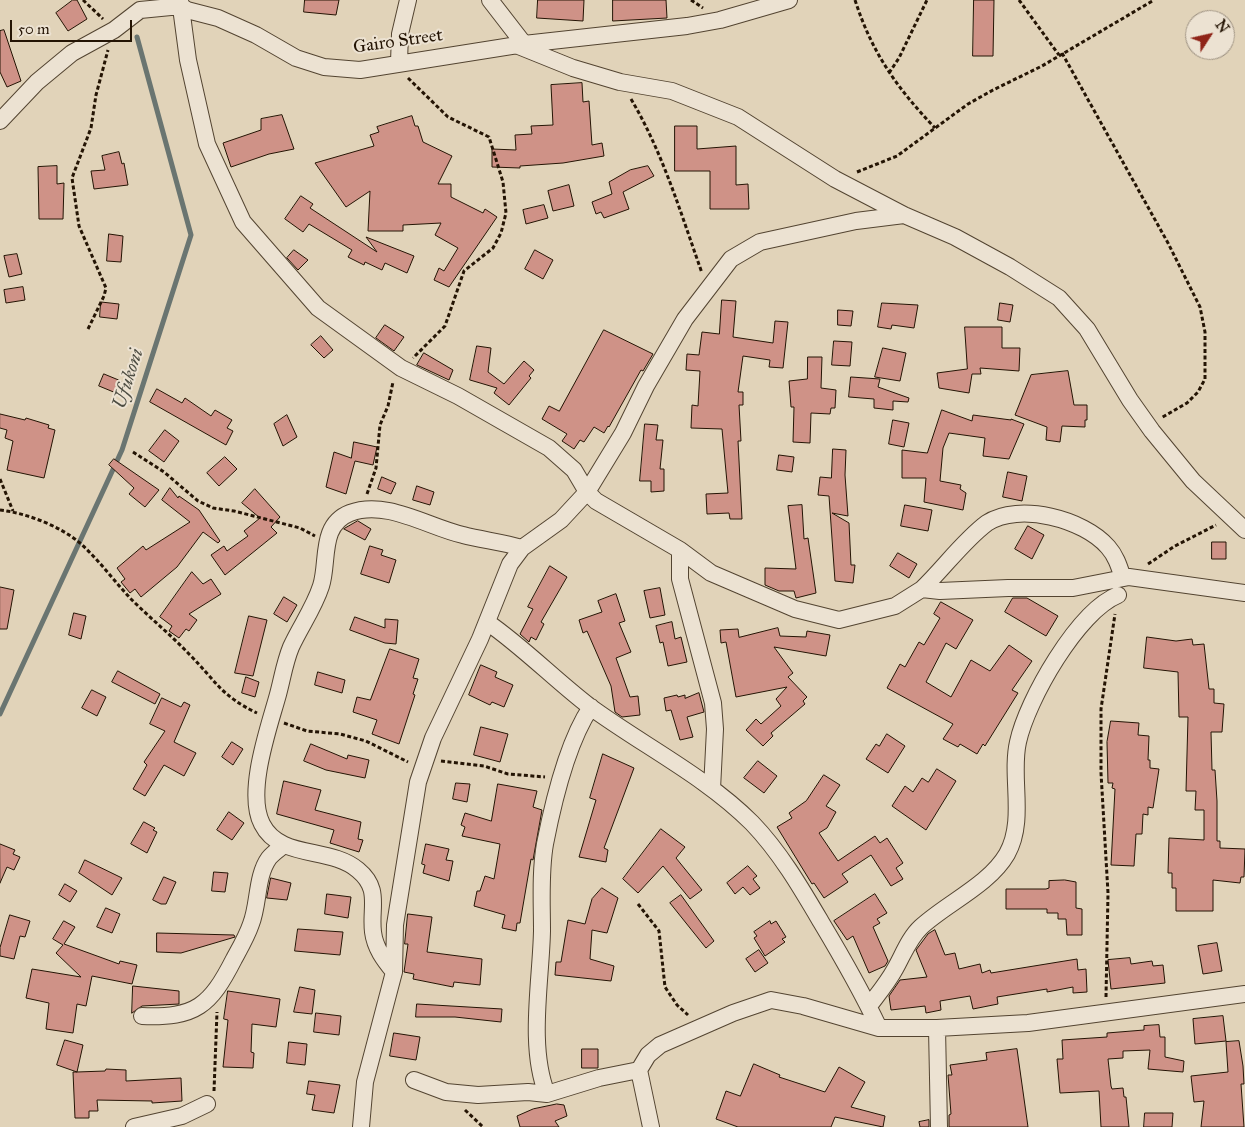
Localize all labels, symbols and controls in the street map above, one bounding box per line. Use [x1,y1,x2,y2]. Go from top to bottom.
scale bar [12,10,135,42]
north arrow [1185,10,1235,60]
text: N [1212,17,1232,36]
text: 50 m [18,20,50,38]
street label: Gairo Street [352,25,444,59]
water label: Ufukoni [109,346,149,412]

